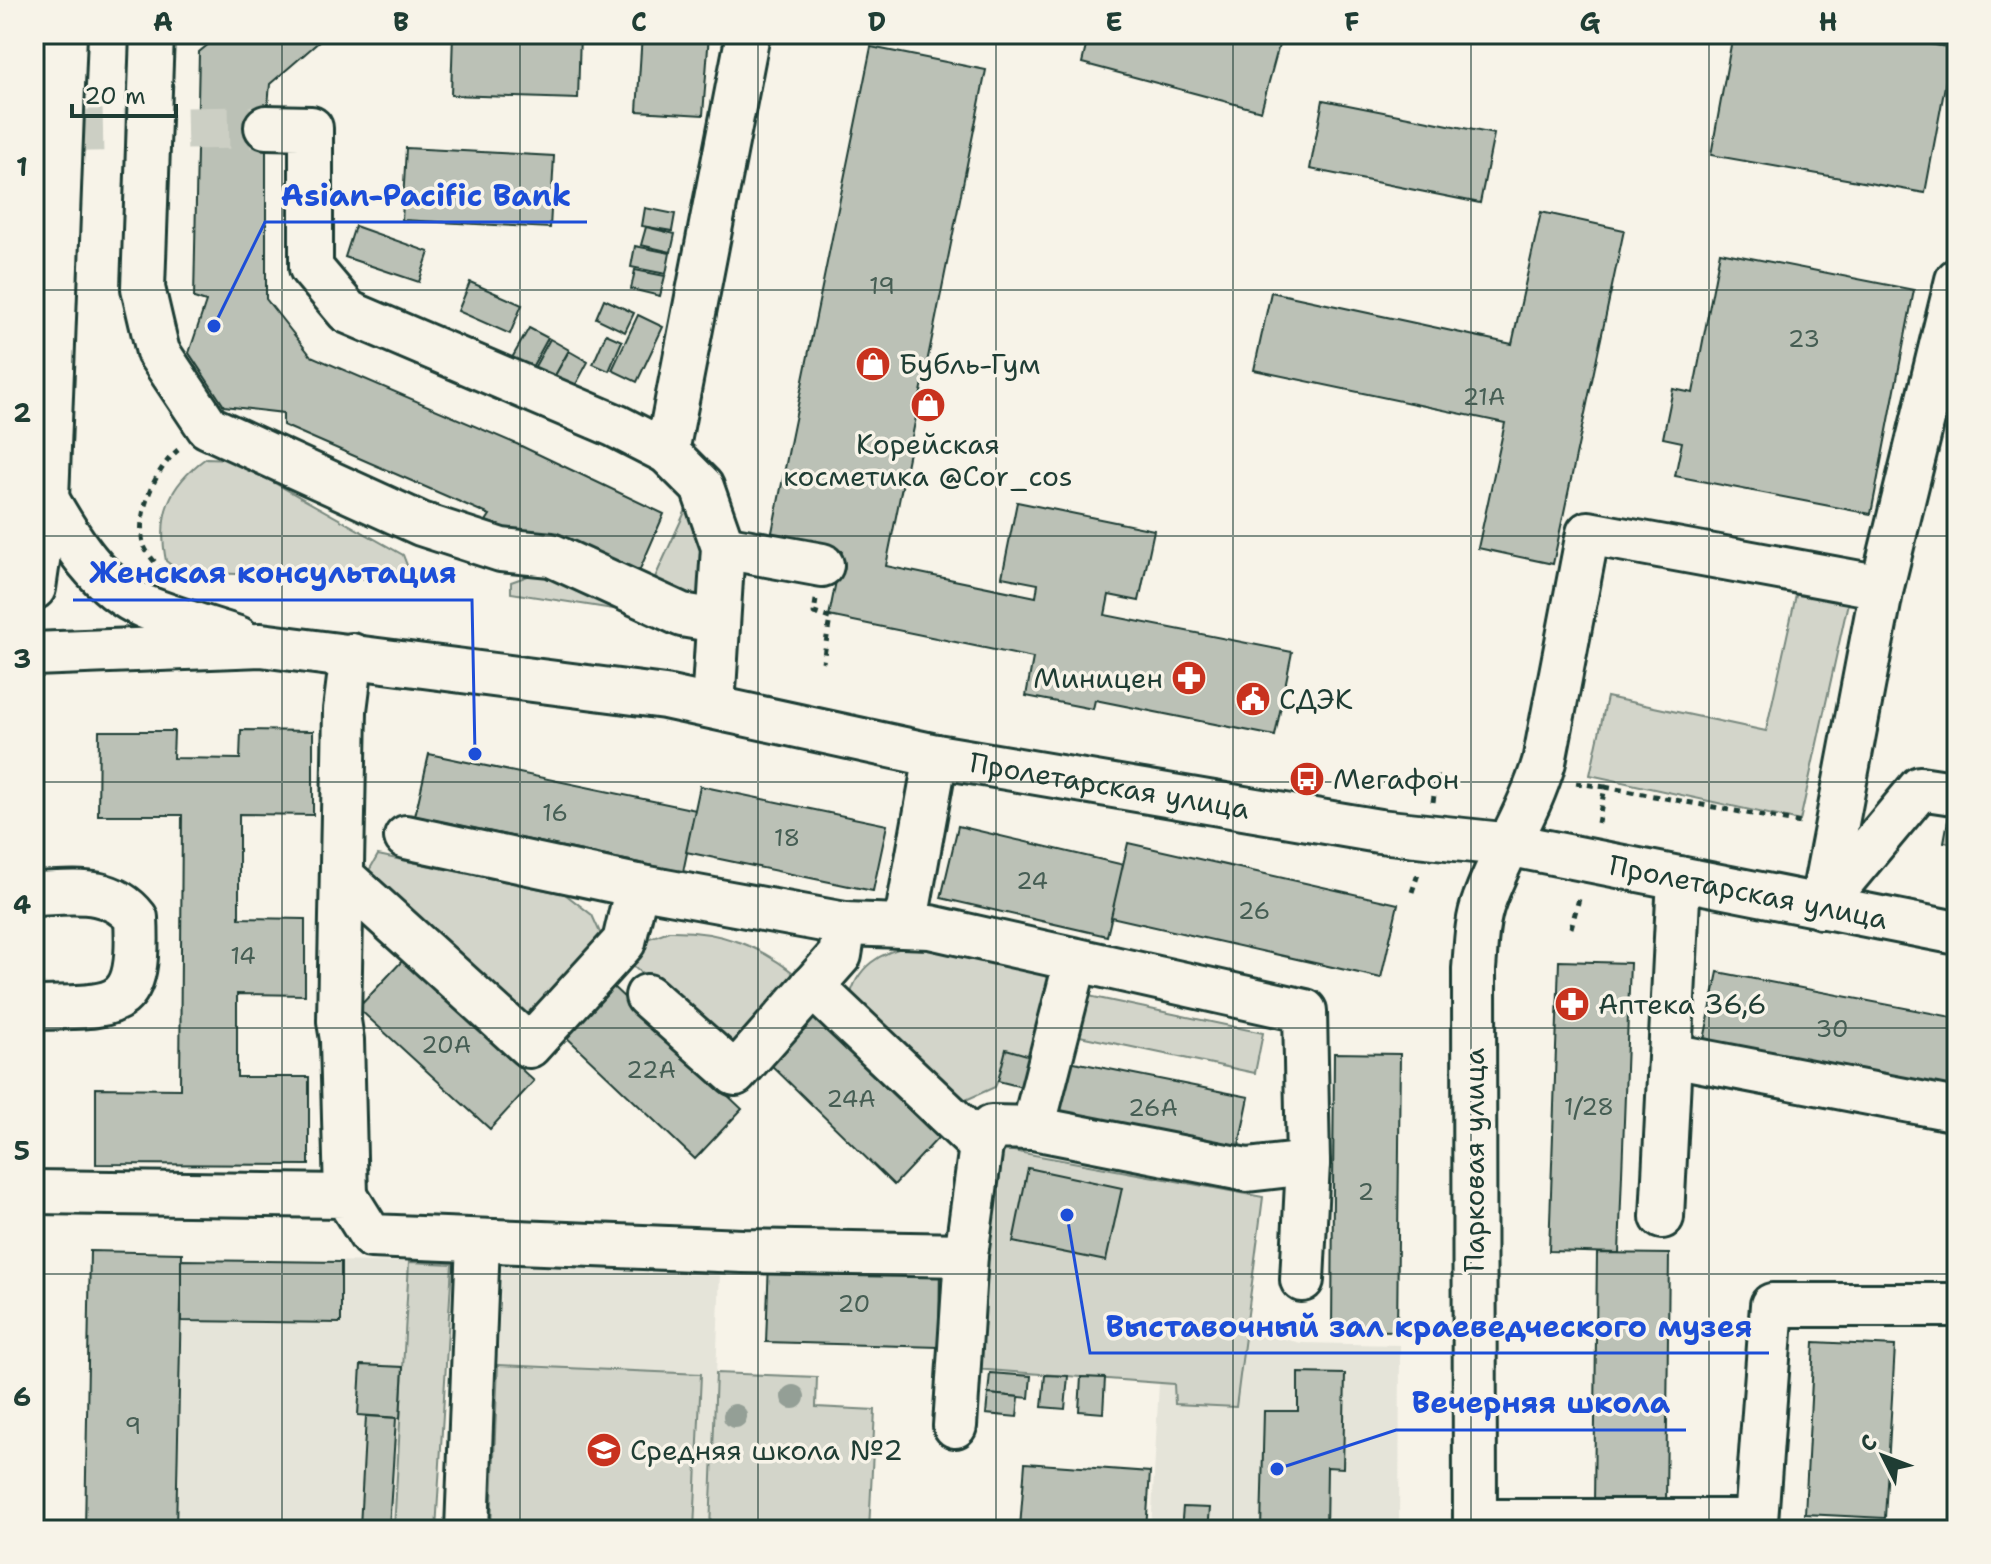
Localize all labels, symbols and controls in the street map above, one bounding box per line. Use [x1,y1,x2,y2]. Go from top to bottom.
text: A [153,4,173,39]
text: B [393,4,409,39]
text: C [631,4,647,39]
text: D [868,4,886,39]
text: E [1105,4,1123,39]
text: F [1344,4,1360,39]
text: G [1580,4,1601,39]
text: H [1819,4,1837,39]
scale bar [72,68,176,118]
text: 20 m [84,80,146,112]
text: 1 [16,149,28,184]
callout: Asian-Pacific Bank [265,168,587,222]
text: Asian-Pacific Bank [281,175,571,216]
house number: 19 [869,270,895,302]
house number: 23 [1788,323,1820,355]
shop icon: Бубль-Гум [854,345,892,383]
place label: Бубль-Гум [899,345,1040,383]
house number: 21А [1462,381,1506,413]
shop icon: Корейская косметика @Cor_cos [909,386,947,424]
text: 2 [13,395,31,430]
place label: Корейская косметика @Cor_cos [783,425,1073,495]
callout: Женская консультация [73,546,472,600]
text: Женская консультация [89,552,457,593]
text: 3 [13,641,31,676]
place label: Миницен [1033,659,1163,697]
pharmacy icon: Миницен [1170,659,1208,697]
public building icon: СДЭК [1234,680,1272,718]
place label: СДЭК [1279,680,1353,718]
street label: Пролетарская улица [967,743,1252,828]
bus stop icon: Мегафон [1288,760,1326,798]
place label: Мегафон [1333,760,1459,798]
house number: 16 [542,797,568,829]
house number: 18 [774,822,800,854]
street label: Пролетарская улица [1606,846,1891,938]
house number: 24 [1016,865,1048,897]
text: 4 [13,887,31,922]
house number: 26 [1238,895,1270,927]
house number: 14 [230,940,256,972]
pharmacy icon: Аптека 36,6 [1553,985,1591,1023]
place label: Аптека 36,6 [1598,985,1767,1023]
house number: 30 [1815,1013,1849,1045]
house number: 20А [421,1029,471,1061]
street label: Парковая улица [1455,1048,1493,1272]
house number: 22А [626,1054,676,1086]
house number: 24А [826,1083,876,1115]
house number: 1/28 [1564,1091,1614,1123]
house number: 26А [1128,1092,1178,1124]
text: 5 [14,1133,30,1168]
house number: 2 [1358,1176,1374,1208]
house number: 20 [838,1288,870,1320]
callout: Выставочный зал краеведческого музея [1090,1299,1769,1353]
text: Выставочный зал краеведческого музея [1106,1306,1752,1347]
callout: Вечерняя школа [1396,1376,1686,1430]
text: 6 [13,1379,31,1414]
text: Вечерняя школа [1412,1382,1671,1423]
house number: 9 [125,1410,141,1442]
north arrow [1843,1416,1923,1496]
text: С [1853,1428,1884,1458]
school or university icon: Средняя школа №2 [585,1431,623,1469]
place label: Средняя школа №2 [630,1431,903,1469]

